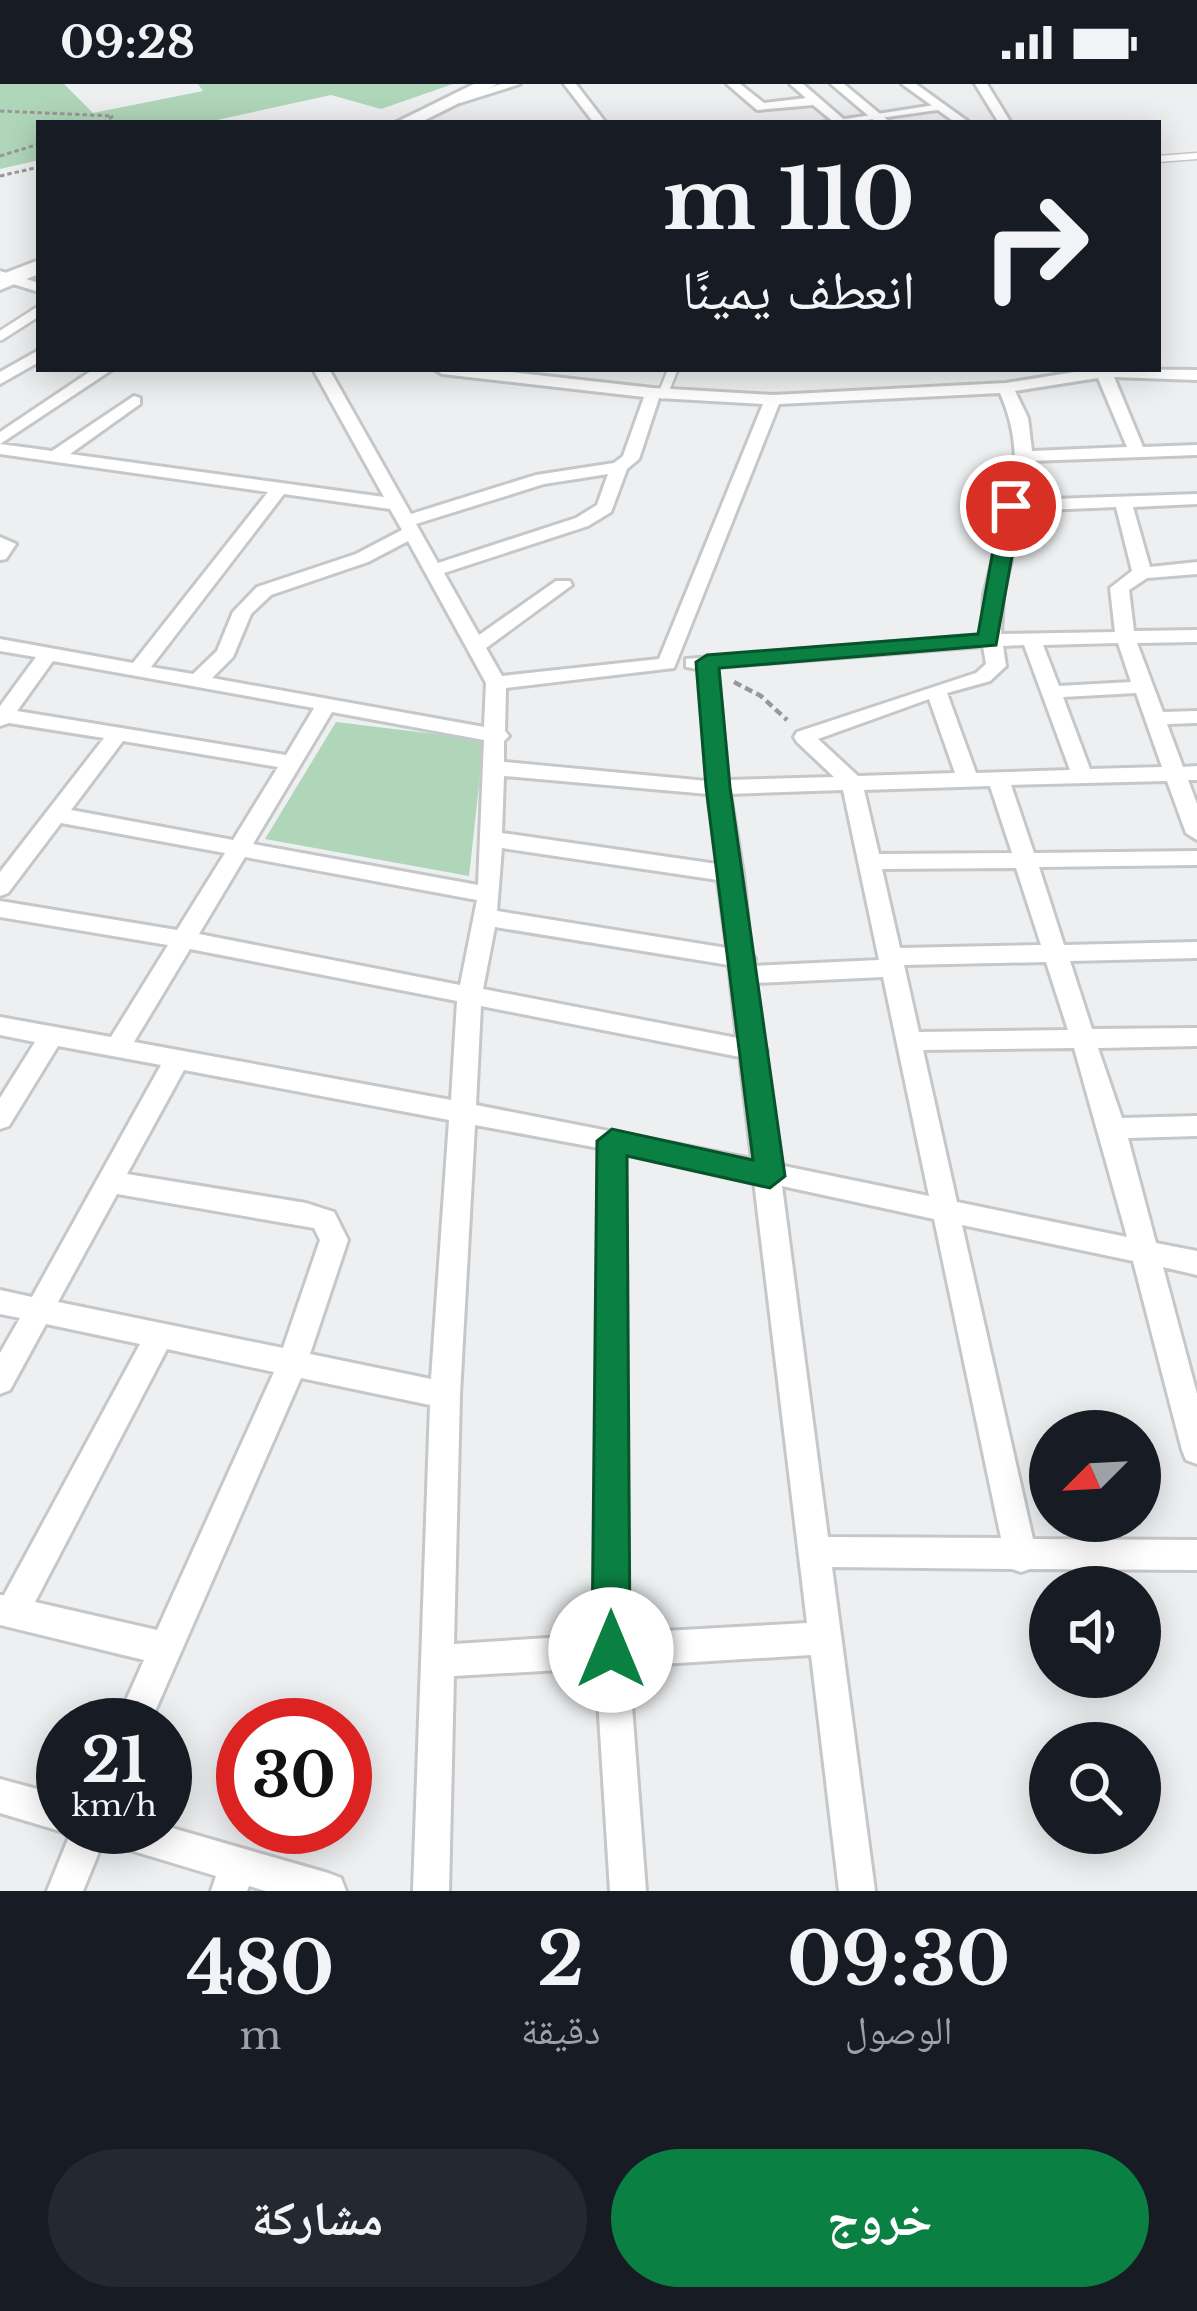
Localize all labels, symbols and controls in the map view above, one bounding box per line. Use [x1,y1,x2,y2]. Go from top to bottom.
text: 09:28 [60,14,195,70]
text: 110 m [663,148,915,252]
icon: right [957,168,1113,324]
text: انعطف يمينًا [682,257,915,324]
pin [960,455,1062,557]
icon: arrive [978,473,1044,539]
north arrow [1029,1410,1161,1542]
map controls [1029,1410,1161,1854]
button: sound [1029,1566,1161,1698]
position arrow [548,1587,674,1713]
speed limit sign: 30 [216,1698,372,1854]
button: search [1029,1722,1161,1854]
text: 21 [81,1724,147,1798]
text: km/h [71,1787,157,1824]
text: 2 [537,1915,584,2004]
text: 09:30 [787,1915,1010,2004]
text: 480 [187,1924,334,2013]
text: دقيقة [521,2006,600,2055]
text: الوصول [845,2006,953,2055]
text: m [240,2011,281,2060]
button: مشاركة [48,2149,587,2287]
button: خروج [611,2149,1149,2287]

